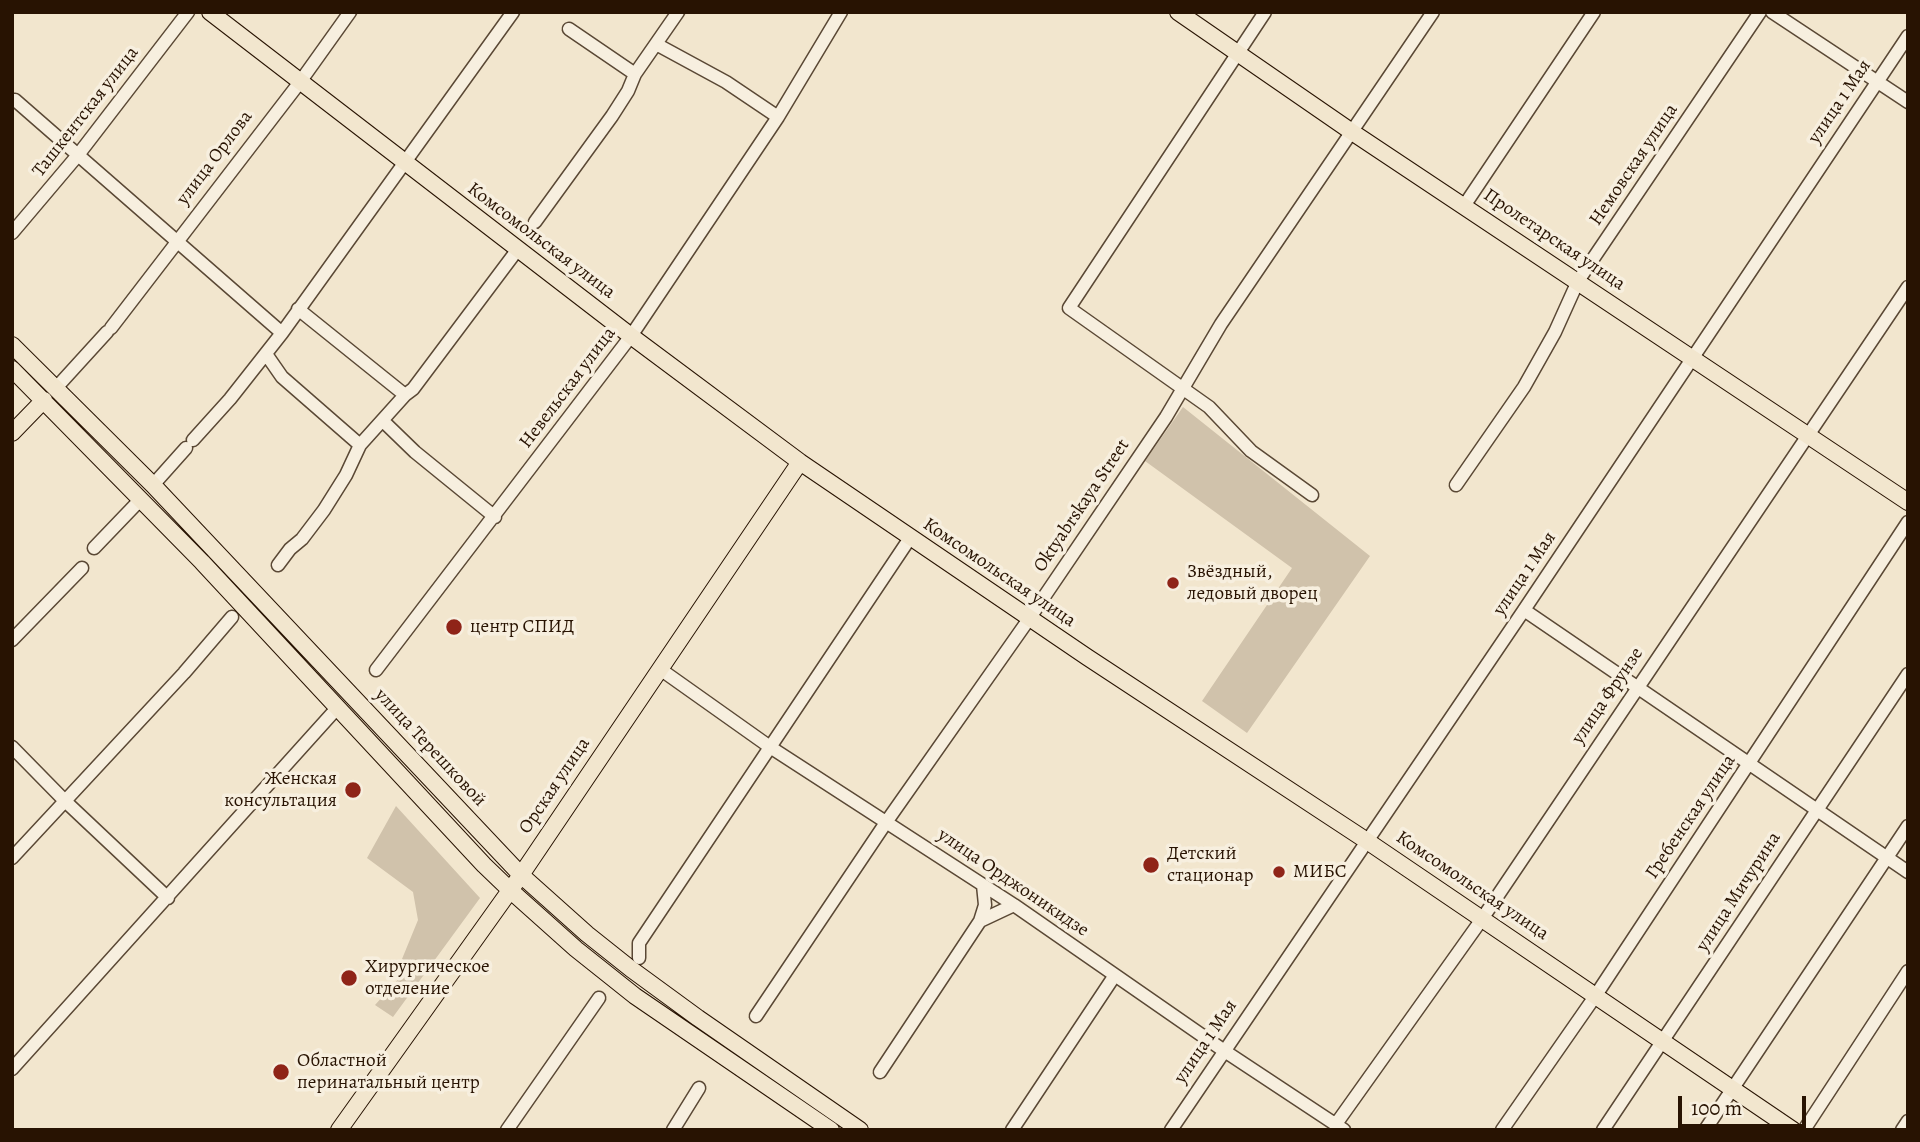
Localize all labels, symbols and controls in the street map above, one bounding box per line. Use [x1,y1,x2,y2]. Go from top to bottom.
street label: Ташкентская улица [28,42,144,182]
street label: улица 1 Мая [1804,56,1876,148]
street label: Немовская улица [1585,100,1683,230]
street label: улица Орлова [172,106,258,210]
street label: Комсомольская улица [462,178,620,304]
street label: Пролетарская улица [1479,184,1629,296]
street label: Невельская улица [515,323,621,453]
street label: Oktyabrskaya Street [1029,435,1135,577]
street label: Комсомольская улица [918,513,1080,633]
street label: улица 1 Мая [1489,528,1561,620]
place label: Звёздный, ледовый дворец [1187,561,1318,605]
marker: Звёздный, ледовый дворец [1165,575,1181,591]
place label: центр СПИД [470,616,574,638]
marker: центр СПИД [444,617,464,637]
street label: улица Фрунзе [1567,643,1649,749]
street label: улица Терешковой [369,684,491,812]
street label: Орская улица [514,734,596,838]
street label: Гребенская улица [1641,751,1741,883]
place label: Женская консультация [224,768,337,812]
marker: Женская консультация [343,780,363,800]
street label: улица Орджоникидзе [933,824,1093,942]
street label: Комсомольская улица [1391,826,1553,946]
street label: улица Мичурина [1692,828,1786,956]
place label: Детский стационар [1167,843,1254,887]
marker: Детский стационар [1141,855,1161,875]
place label: МИБС [1293,861,1347,883]
marker: МИБС [1271,864,1287,880]
place label: Хирургическое отделение [365,956,490,1000]
marker: Хирургическое отделение [339,968,359,988]
street label: улица 1 Мая [1170,996,1242,1088]
place label: Областной перинатальный центр [297,1050,480,1094]
marker: Областной перинатальный центр [271,1062,291,1082]
scale bar [1682,1082,1810,1126]
text: 100 m [1691,1094,1742,1122]

